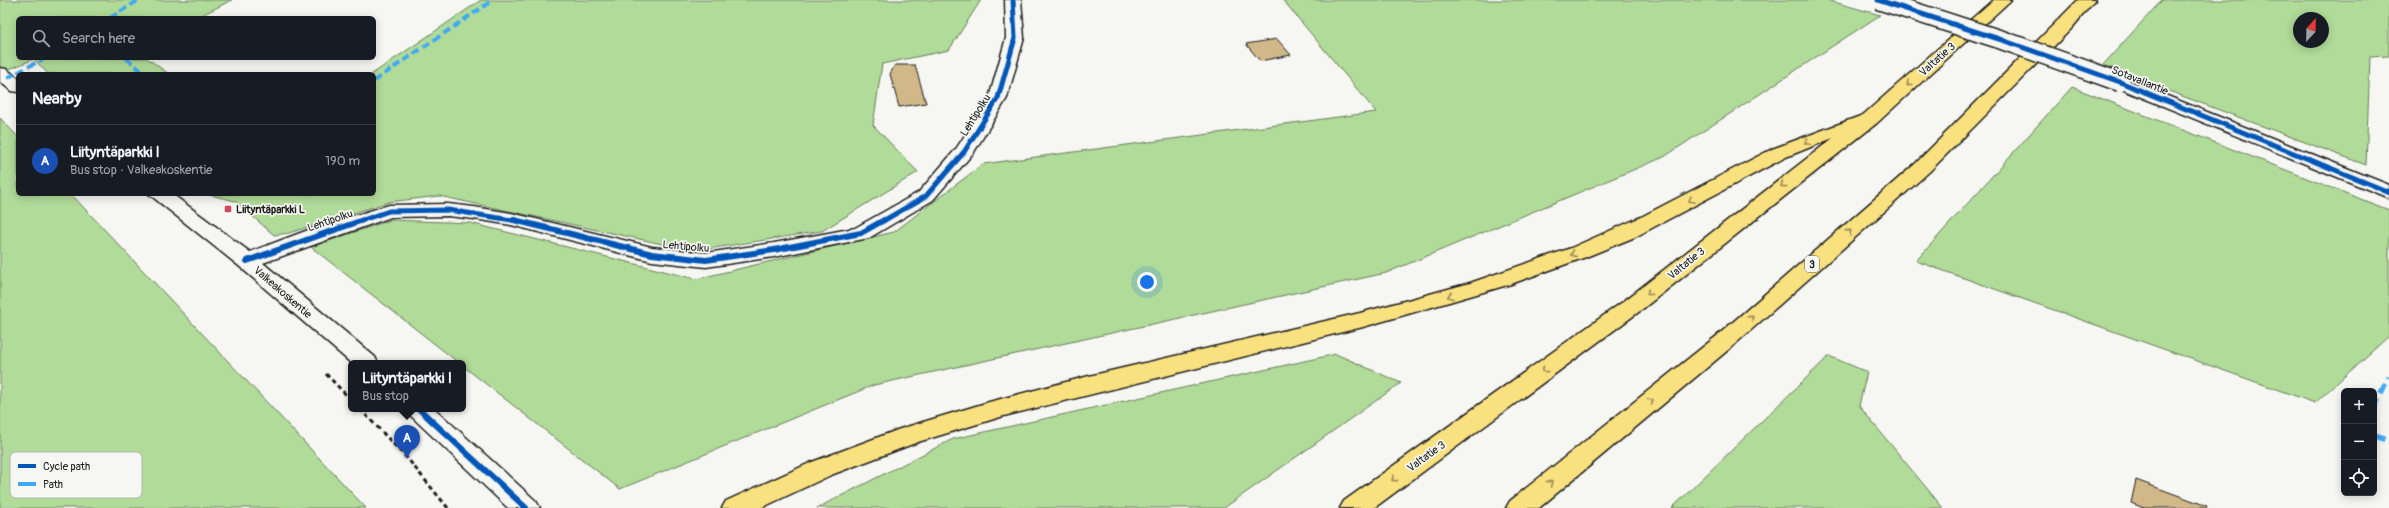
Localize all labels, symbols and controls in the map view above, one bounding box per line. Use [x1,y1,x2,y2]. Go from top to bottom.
north arrow [2293,12,2329,48]
search box [16,16,376,60]
icon: search [30,27,52,49]
text: Search here [62,29,135,48]
street label: Valtatie 3 [1917,40,1958,79]
street label: Sotavallantie [2110,63,2171,98]
one-way arrow [1906,80,1914,87]
text: Nearby [32,88,81,109]
street label: Lehtipolku [957,92,993,139]
one-way arrow [1804,138,1811,146]
text: Liityntäparkki I [70,143,160,162]
text: A [41,153,49,169]
text: 190 m [325,153,360,169]
text: Bus stop · Valkeakoskentie [70,162,212,178]
one-way arrow [1781,181,1788,188]
one-way arrow [1687,195,1695,203]
place label: Liityntäparkki L [236,203,305,216]
marker: Liityntäparkki L [223,204,233,214]
street label: Lehtipolku [306,207,355,234]
one-way arrow [1844,230,1851,237]
street label: Lehtipolku [662,238,710,255]
street label: Valtatie 3 [1665,245,1707,282]
one-way arrow [1569,249,1577,257]
road number: 3 [1805,256,1819,272]
street label: Valkeakoskentie [251,264,315,321]
your location [1137,272,1157,292]
one-way arrow [1646,288,1653,295]
one-way arrow [1446,291,1453,300]
one-way arrow [1746,316,1753,323]
popup [348,360,466,412]
one-way arrow [1542,365,1549,372]
text: Liityntäparkki I [362,369,452,388]
text: Bus stop [362,388,409,404]
map controls [2341,388,2377,496]
button: + [2341,388,2377,424]
one-way arrow [1646,399,1653,406]
button: − [2341,424,2377,460]
pin: A [394,425,420,458]
street label: Valtatie 3 [1405,438,1448,475]
legend [10,452,142,498]
text: Cycle path [43,460,90,473]
button: locate [2341,460,2377,496]
one-way arrow [1391,474,1398,481]
text: Path [43,478,63,491]
one-way arrow [1545,481,1553,488]

